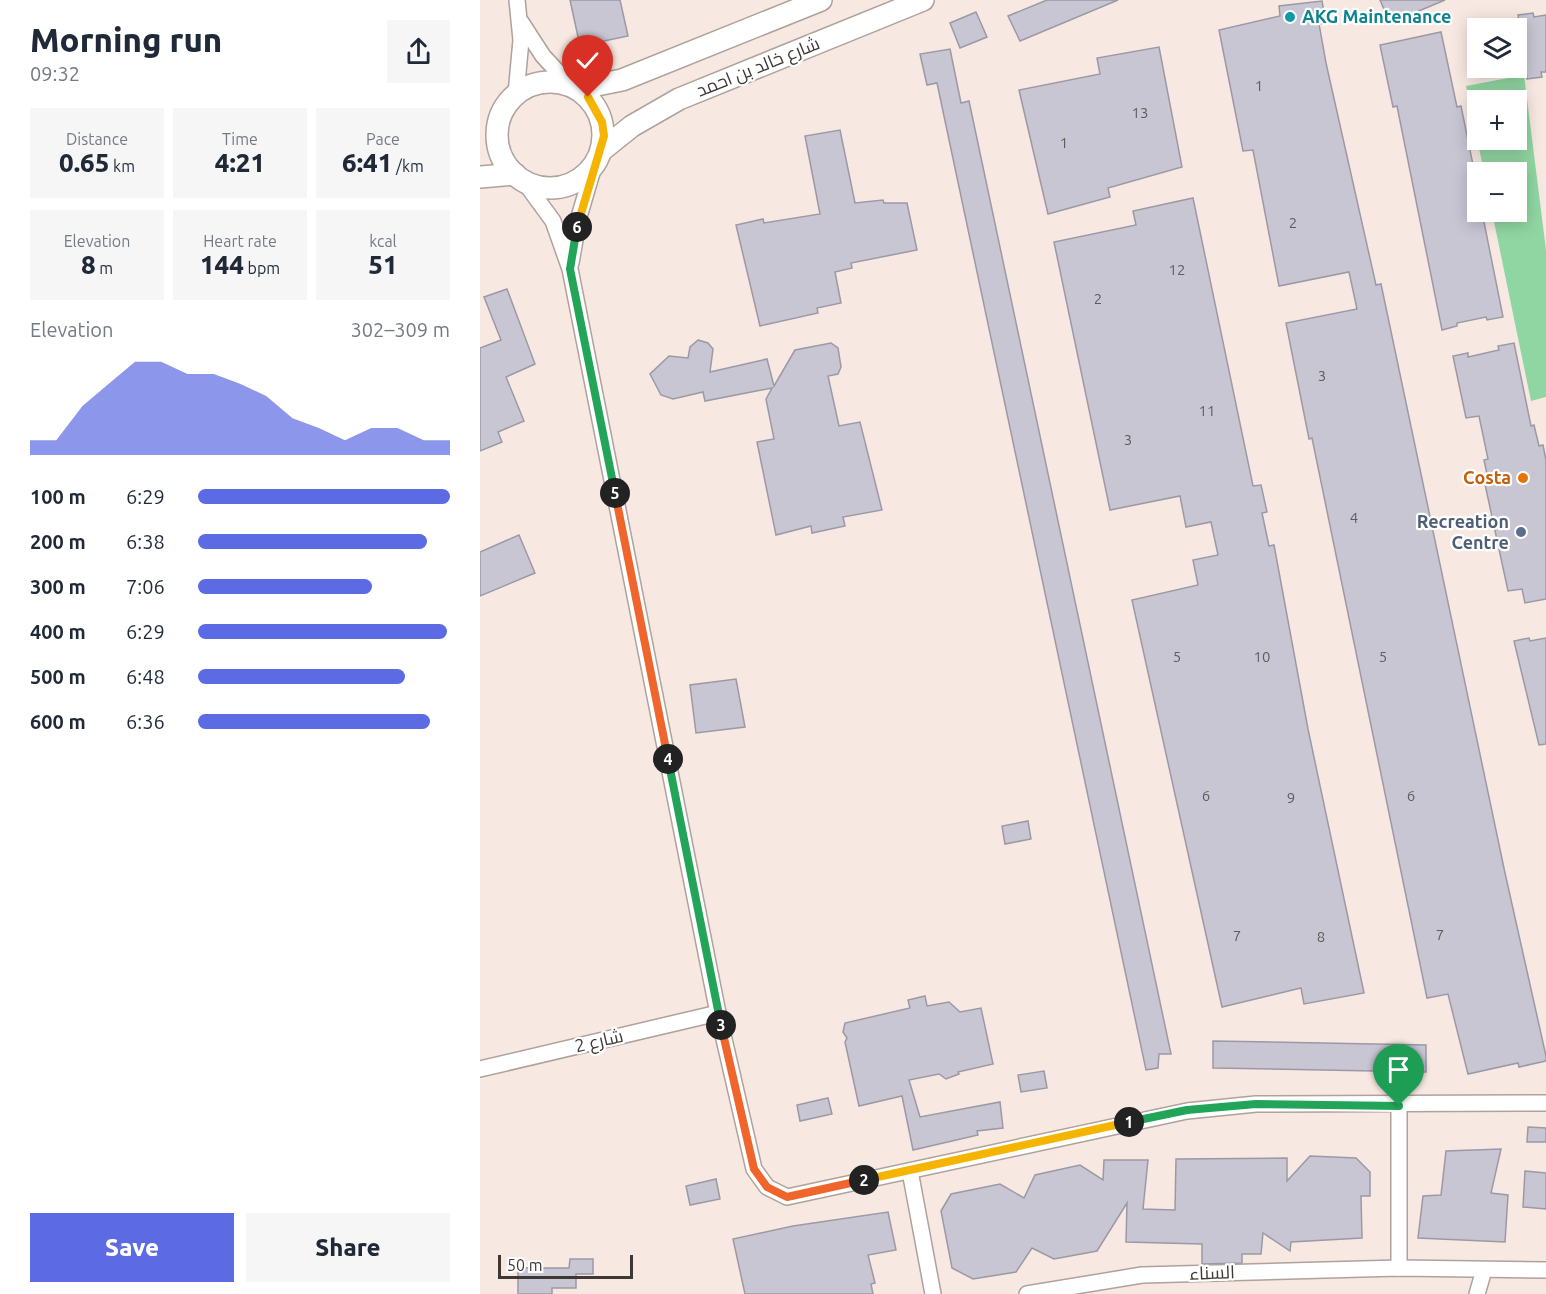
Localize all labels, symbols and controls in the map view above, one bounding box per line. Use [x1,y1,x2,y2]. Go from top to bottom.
place label: AKG Maintenance [1302,6,1451,26]
marker: AKG Maintenance [1283,10,1297,24]
map controls [1467,18,1527,222]
button: layers [1467,18,1527,78]
button: share [387,20,450,83]
text: Morning run [30,21,222,58]
street label: شارع خالد بن احمد [693,32,823,103]
pin [562,35,613,97]
icon: check [571,44,604,77]
text: 09:32 [30,62,80,85]
house number: 1 [1255,77,1263,94]
button: + [1467,90,1527,150]
house number: 13 [1132,104,1148,121]
text: Distance [66,130,128,148]
text: Time [222,130,258,148]
text: Pace [366,130,400,148]
house number: 1 [1060,134,1068,151]
text: 0.65 [59,148,109,177]
text: 4:21 [215,148,265,177]
text: 6:41 [342,148,392,177]
text: km [109,157,135,175]
text: /km [392,157,424,175]
button: − [1467,162,1527,222]
pin: 6 [562,212,592,242]
house number: 2 [1289,214,1297,231]
text: 6 [572,218,582,236]
text: Elevation [64,232,130,250]
text: Heart rate [203,232,277,250]
text: kcal [369,232,397,250]
text: 8 [81,250,96,279]
text: 144 [200,250,244,279]
text: 51 [368,250,398,279]
text: m [96,259,113,277]
text: bpm [244,259,280,277]
house number: 12 [1169,261,1185,278]
house number: 2 [1094,290,1102,307]
text: Elevation [30,318,113,341]
text: 302–309 m [351,318,450,341]
house number: 3 [1318,367,1326,384]
house number: 11 [1199,402,1215,419]
house number: 3 [1124,431,1132,448]
place label: Costa [1463,467,1511,487]
marker: Costa [1516,471,1530,485]
pin: 5 [600,478,630,508]
text: 5 [610,484,620,502]
text: 100 m [30,485,86,508]
text: 6:29 [126,485,165,508]
house number: 4 [1350,509,1358,526]
place label: Recreation Centre [1417,511,1509,552]
marker: Recreation Centre [1514,525,1528,539]
text: 200 m [30,530,86,553]
text: 6:38 [126,530,165,553]
text: 300 m [30,575,86,598]
text: 7:06 [126,575,165,598]
text: 400 m [30,620,86,643]
text: 6:29 [126,620,165,643]
house number: 5 [1173,648,1181,665]
house number: 10 [1254,648,1270,665]
house number: 5 [1379,648,1387,665]
text: 500 m [30,665,86,688]
text: 6:48 [126,665,165,688]
text: 600 m [30,710,86,733]
text: 6:36 [126,710,165,733]
pin: 4 [653,744,683,774]
text: 4 [663,750,673,768]
house number: 6 [1202,787,1210,804]
house number: 6 [1407,787,1415,804]
house number: 9 [1287,789,1295,806]
house number: 7 [1436,926,1444,943]
house number: 7 [1233,927,1241,944]
house number: 8 [1317,928,1325,945]
pin: 3 [706,1010,736,1040]
text: 3 [716,1016,726,1034]
street label: شارع 2 [573,1025,626,1058]
pin [1373,1044,1424,1106]
icon: arrive [1382,1053,1415,1086]
pin: 1 [1114,1107,1144,1137]
text: 1 [1124,1113,1134,1131]
pin: 2 [849,1165,879,1195]
text: 2 [859,1171,869,1189]
button: Save [30,1213,234,1282]
button: Share [246,1213,450,1282]
scale bar [498,1252,633,1280]
text: 50 m [507,1256,543,1274]
street label: السناء [1189,1261,1235,1283]

